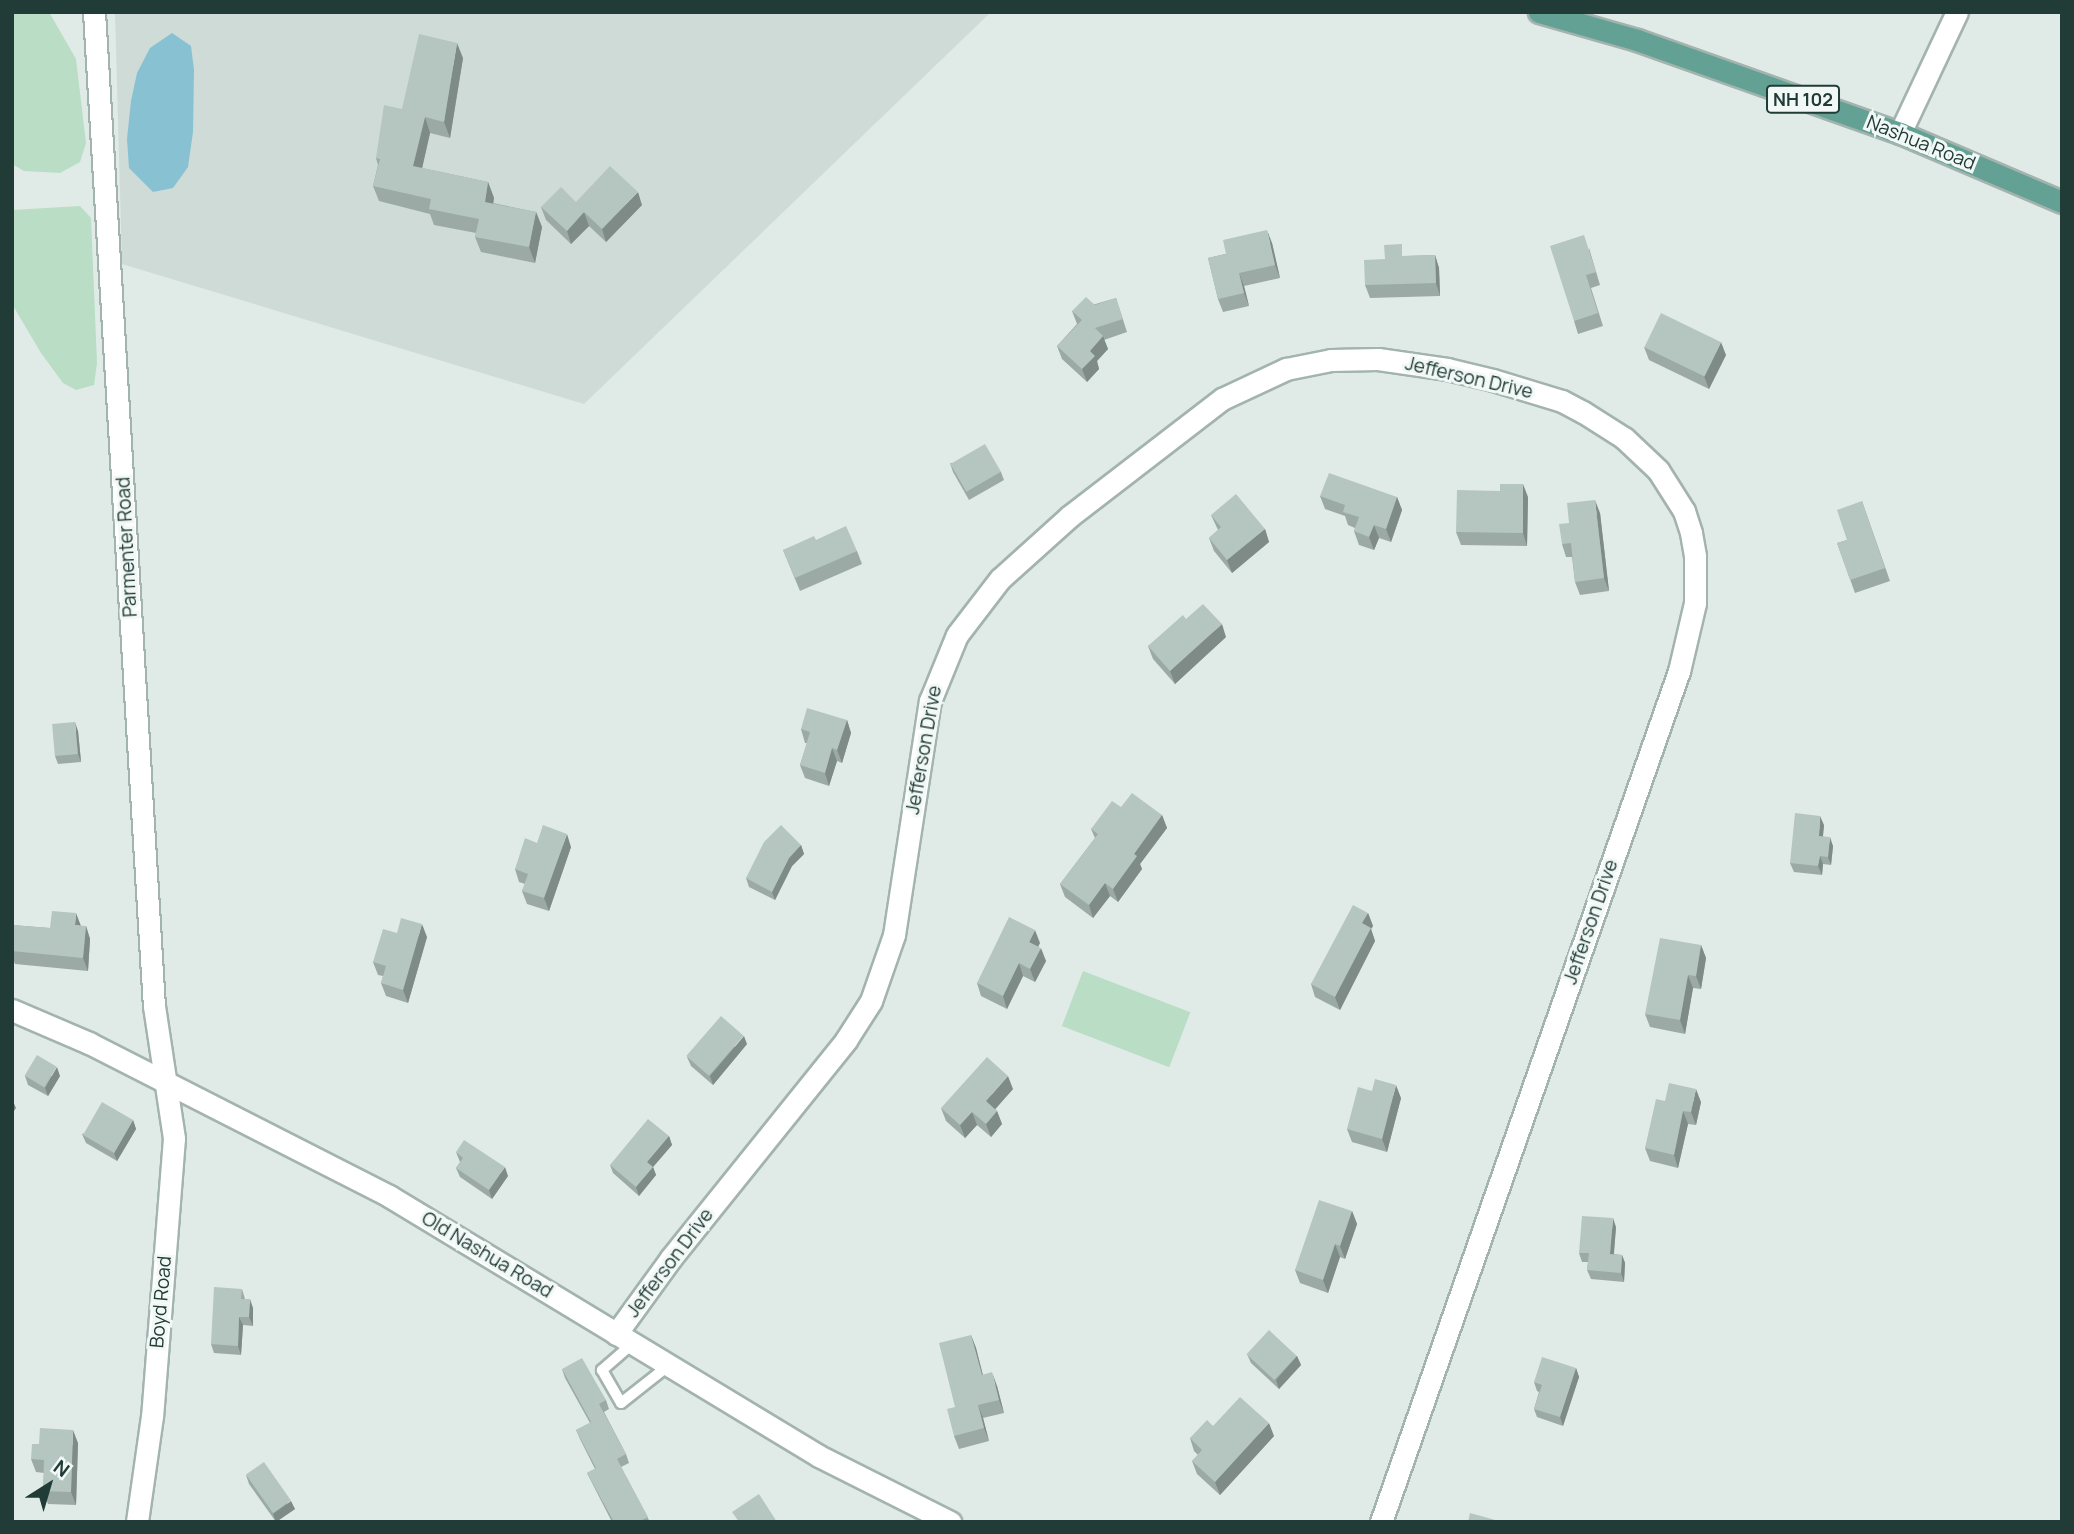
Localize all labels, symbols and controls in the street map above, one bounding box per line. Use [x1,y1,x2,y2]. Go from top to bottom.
road number: NH 102 [1764,84,1842,114]
street label: Nashua Road [1863,111,1979,175]
street label: Jefferson Drive [1403,352,1535,404]
street label: Parmenter Road [112,476,142,618]
street label: Jefferson Drive [901,684,947,816]
street label: Jefferson Drive [1559,857,1623,987]
street label: Jefferson Drive [622,1204,718,1322]
street label: Old Nashua Road [417,1207,557,1303]
street label: Boyd Road [146,1255,176,1349]
north arrow [14,1450,84,1520]
text: N [48,1454,75,1483]

